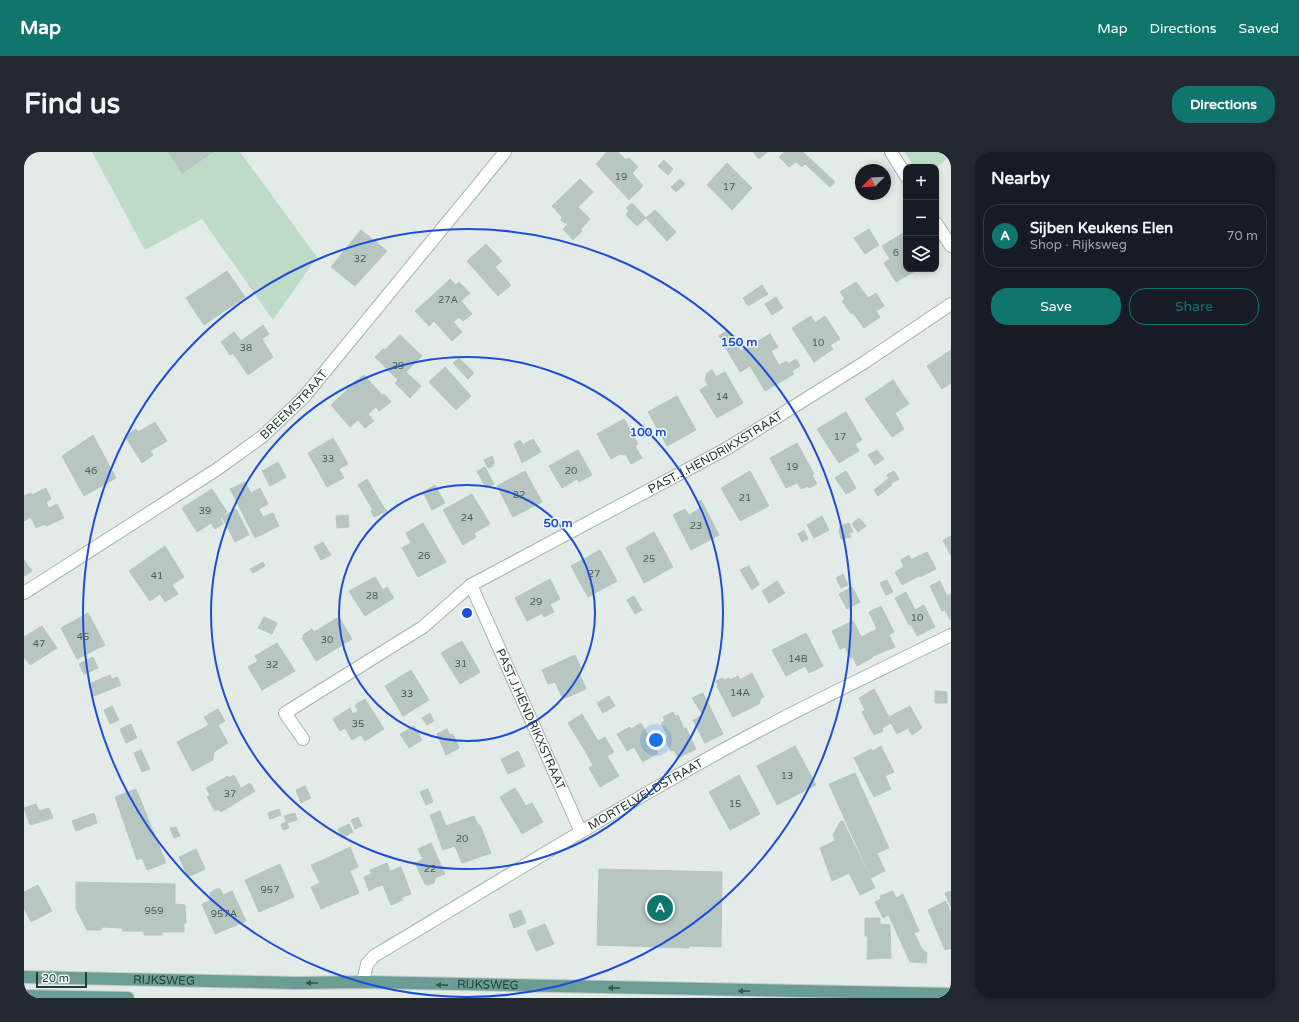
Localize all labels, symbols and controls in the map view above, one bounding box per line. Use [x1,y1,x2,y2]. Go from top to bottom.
text: Map [20,17,61,39]
text: Map [1097,20,1128,37]
text: Directions [1150,20,1217,37]
text: Saved [1239,20,1279,37]
button: Directions [1172,86,1275,123]
text: Find us [24,87,120,121]
north arrow [855,164,891,200]
map controls [903,164,939,272]
button: + [903,164,939,200]
text: Nearby [991,168,1050,189]
house number: 19 [615,171,627,183]
house number: 17 [723,181,735,193]
button: − [903,200,939,236]
text: Sijben Keukens Elen [1030,219,1173,237]
text: A [1000,228,1010,244]
text: 70 m [1226,228,1258,244]
button: layers [903,236,939,272]
text: Shop · Rijksweg [1030,237,1127,253]
house number: 6 [893,247,899,259]
house number: 32 [354,253,366,265]
button: Save [991,288,1121,325]
button: Share [1129,288,1259,325]
house number: 27A [438,294,458,306]
text: 150 m [721,335,757,349]
house number: 10 [812,337,824,349]
house number: 38 [240,342,252,354]
house number: 29 [392,360,404,372]
street label: BREEMSTRAAT [257,367,331,442]
house number: 14 [716,391,728,403]
street label: PAST.J.HENDRIKXSTRAAT [646,408,786,496]
text: 100 m [630,425,666,439]
house number: 17 [834,431,846,443]
house number: 33 [322,453,334,465]
house number: 19 [786,461,798,473]
house number: 46 [85,465,97,477]
house number: 20 [565,465,577,477]
house number: 22 [513,489,525,501]
house number: 21 [739,492,751,504]
house number: 39 [199,505,211,517]
house number: 24 [461,512,473,524]
text: 50 m [543,516,573,530]
house number: 23 [690,520,702,532]
house number: 26 [418,550,430,562]
house number: 25 [643,553,655,565]
house number: 27 [588,568,600,580]
house number: 41 [151,570,163,582]
house number: 28 [366,590,378,602]
house number: 29 [530,596,542,608]
centre of rings [460,606,474,620]
house number: 10 [911,612,923,624]
house number: 45 [77,631,89,643]
house number: 30 [321,634,333,646]
house number: 47 [33,638,45,650]
street label: PAST.J.HENDRIKXSTRAAT [493,647,569,793]
house number: 14B [788,653,808,665]
house number: 31 [455,658,467,670]
house number: 32 [266,659,278,671]
house number: 14A [730,687,750,699]
house number: 33 [401,688,413,700]
house number: 35 [352,718,364,730]
your location [646,730,666,750]
street label: MORTELVELDSTRAAT [586,755,706,833]
house number: 13 [781,770,793,782]
house number: 37 [224,788,236,800]
house number: 15 [729,798,741,810]
house number: 20 [456,833,468,845]
house number: 22 [424,863,436,875]
house number: 957 [261,884,279,896]
pin: A [647,893,673,923]
house number: 959 [145,905,163,917]
house number: 957A [211,908,237,920]
scale bar [36,970,87,989]
text: 20 m [42,972,69,985]
street label: RIJKSWEG [133,972,195,988]
street label: RIJKSWEG [457,977,519,992]
one-way arrow [305,980,318,986]
one-way arrow [435,982,448,988]
one-way arrow [607,985,620,991]
one-way arrow [737,988,750,994]

